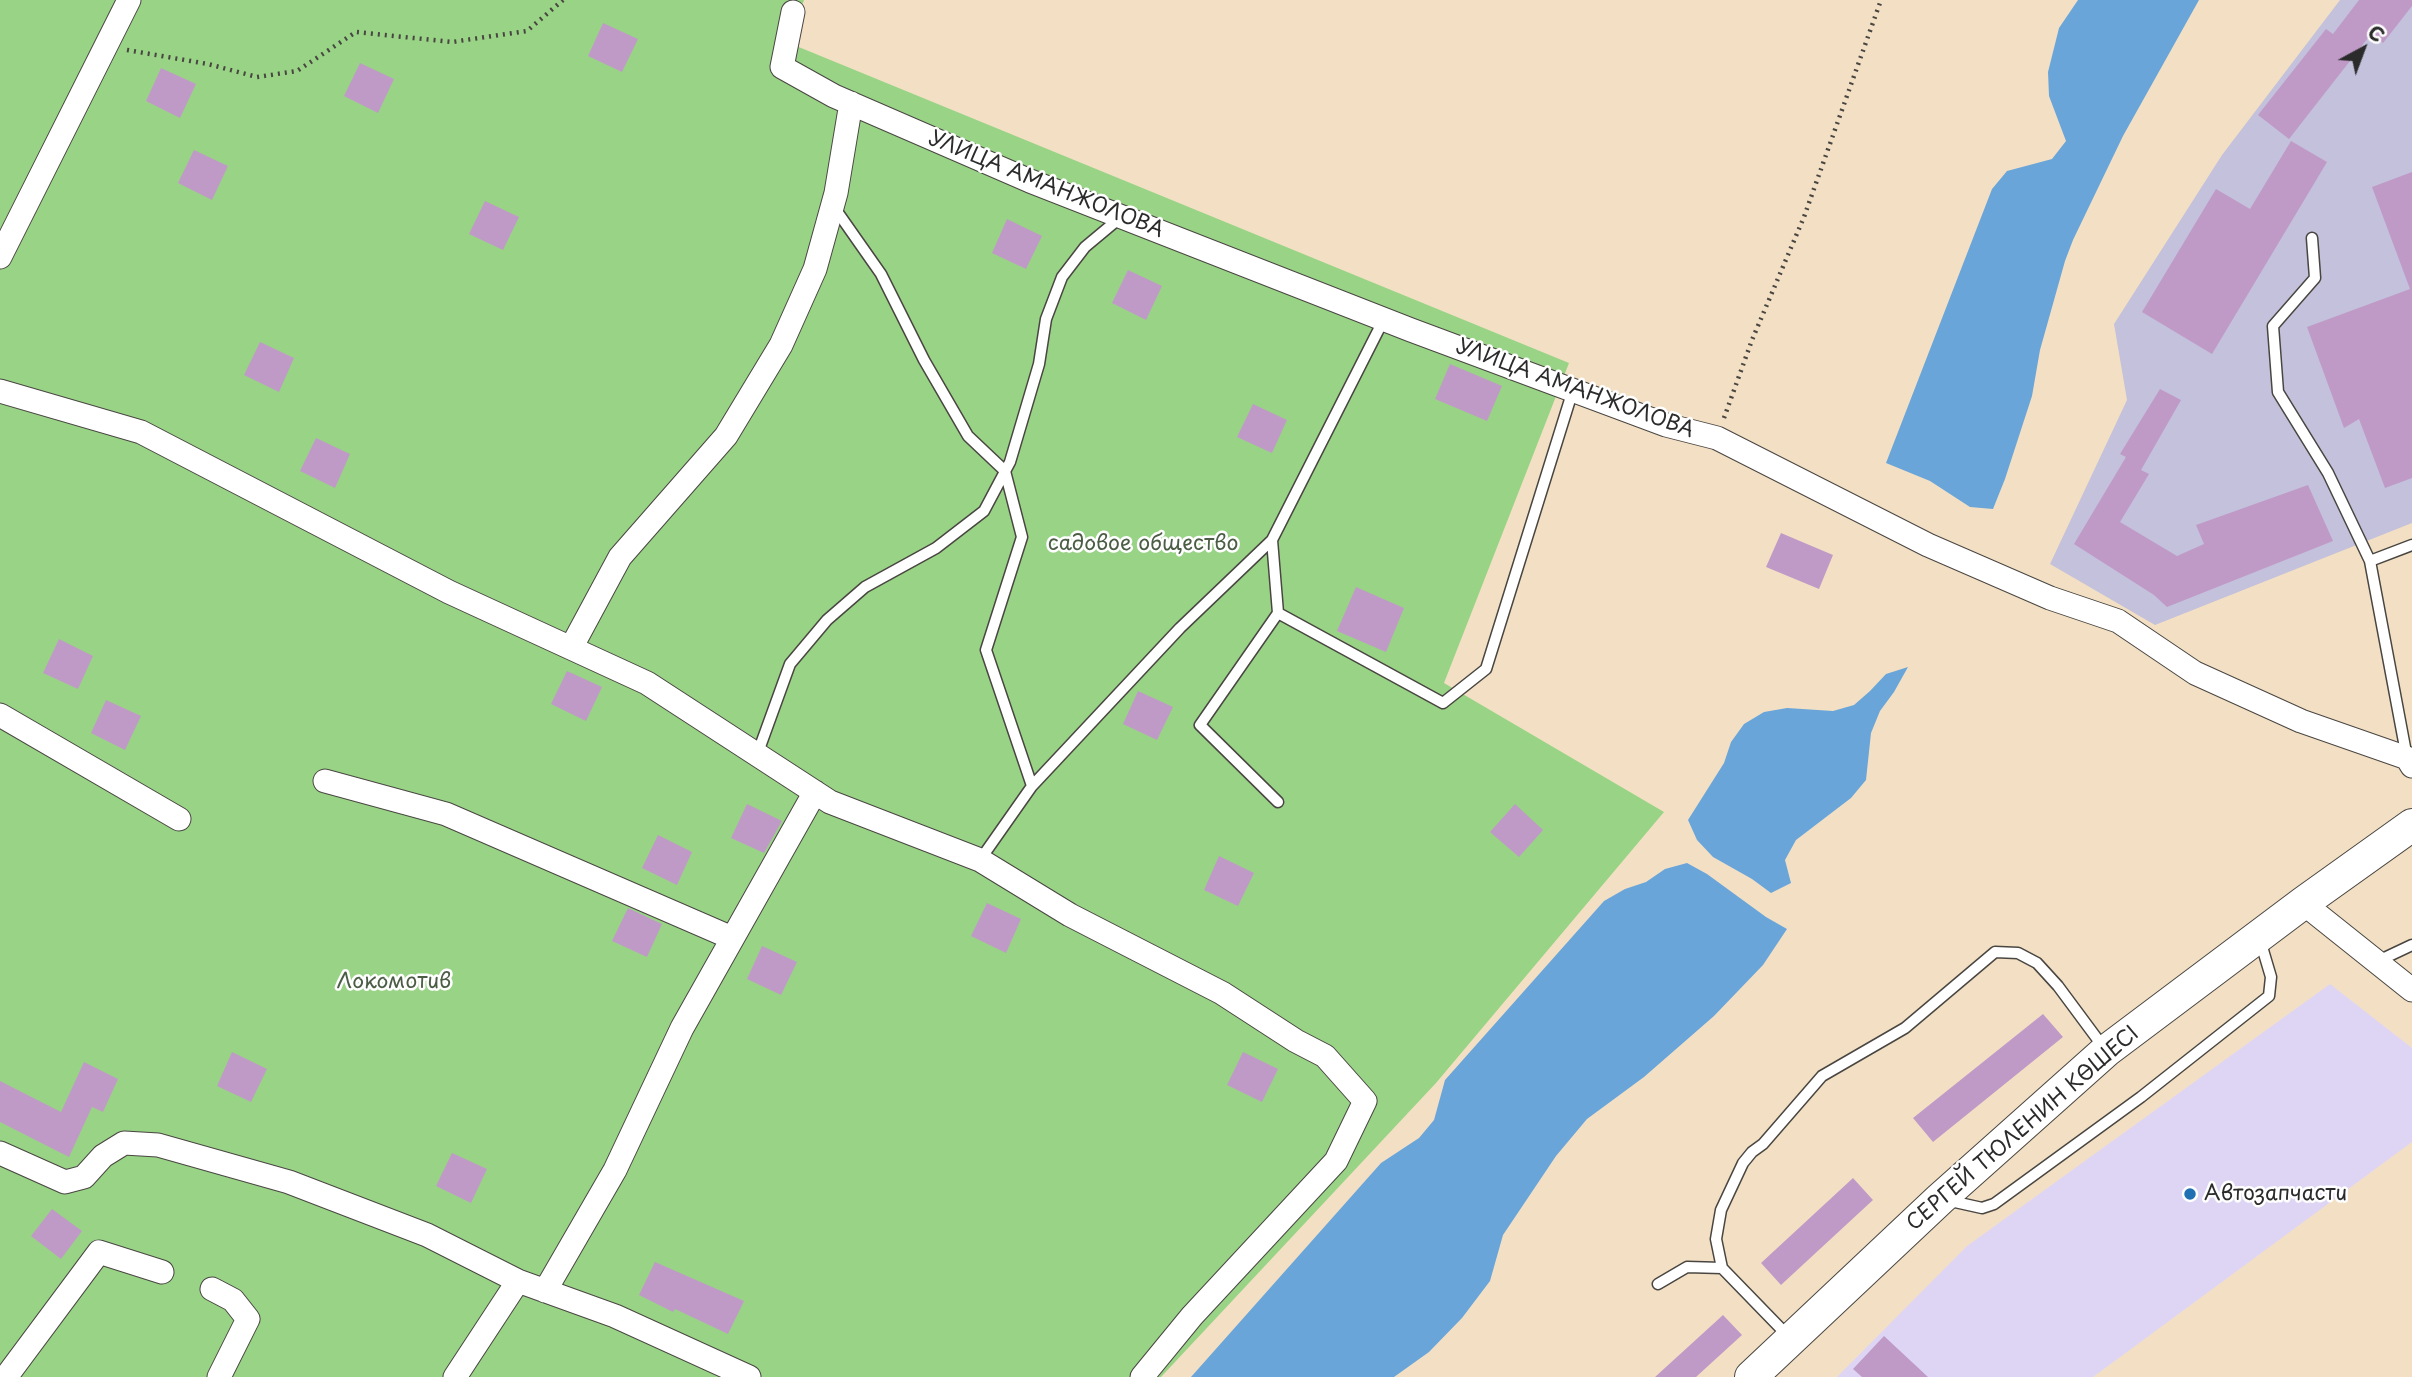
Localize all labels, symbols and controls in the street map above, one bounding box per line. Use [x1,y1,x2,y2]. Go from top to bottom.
north arrow [2328,14,2398,84]
text: С [2362,18,2391,48]
street label: УЛИЦА АМАНЖОЛОВА [925,126,1167,244]
street label: УЛИЦА АМАНЖОЛОВА [1453,334,1697,444]
park label: садовое общество [1048,531,1238,557]
park label: Локомотив [337,969,451,995]
street label: СЕРГЕЙ ТЮЛЕНИН КӨШЕСІ [1902,1021,2144,1237]
place label: Автозапчасти [2204,1181,2347,1207]
marker: Автозапчасти [2182,1186,2198,1202]

